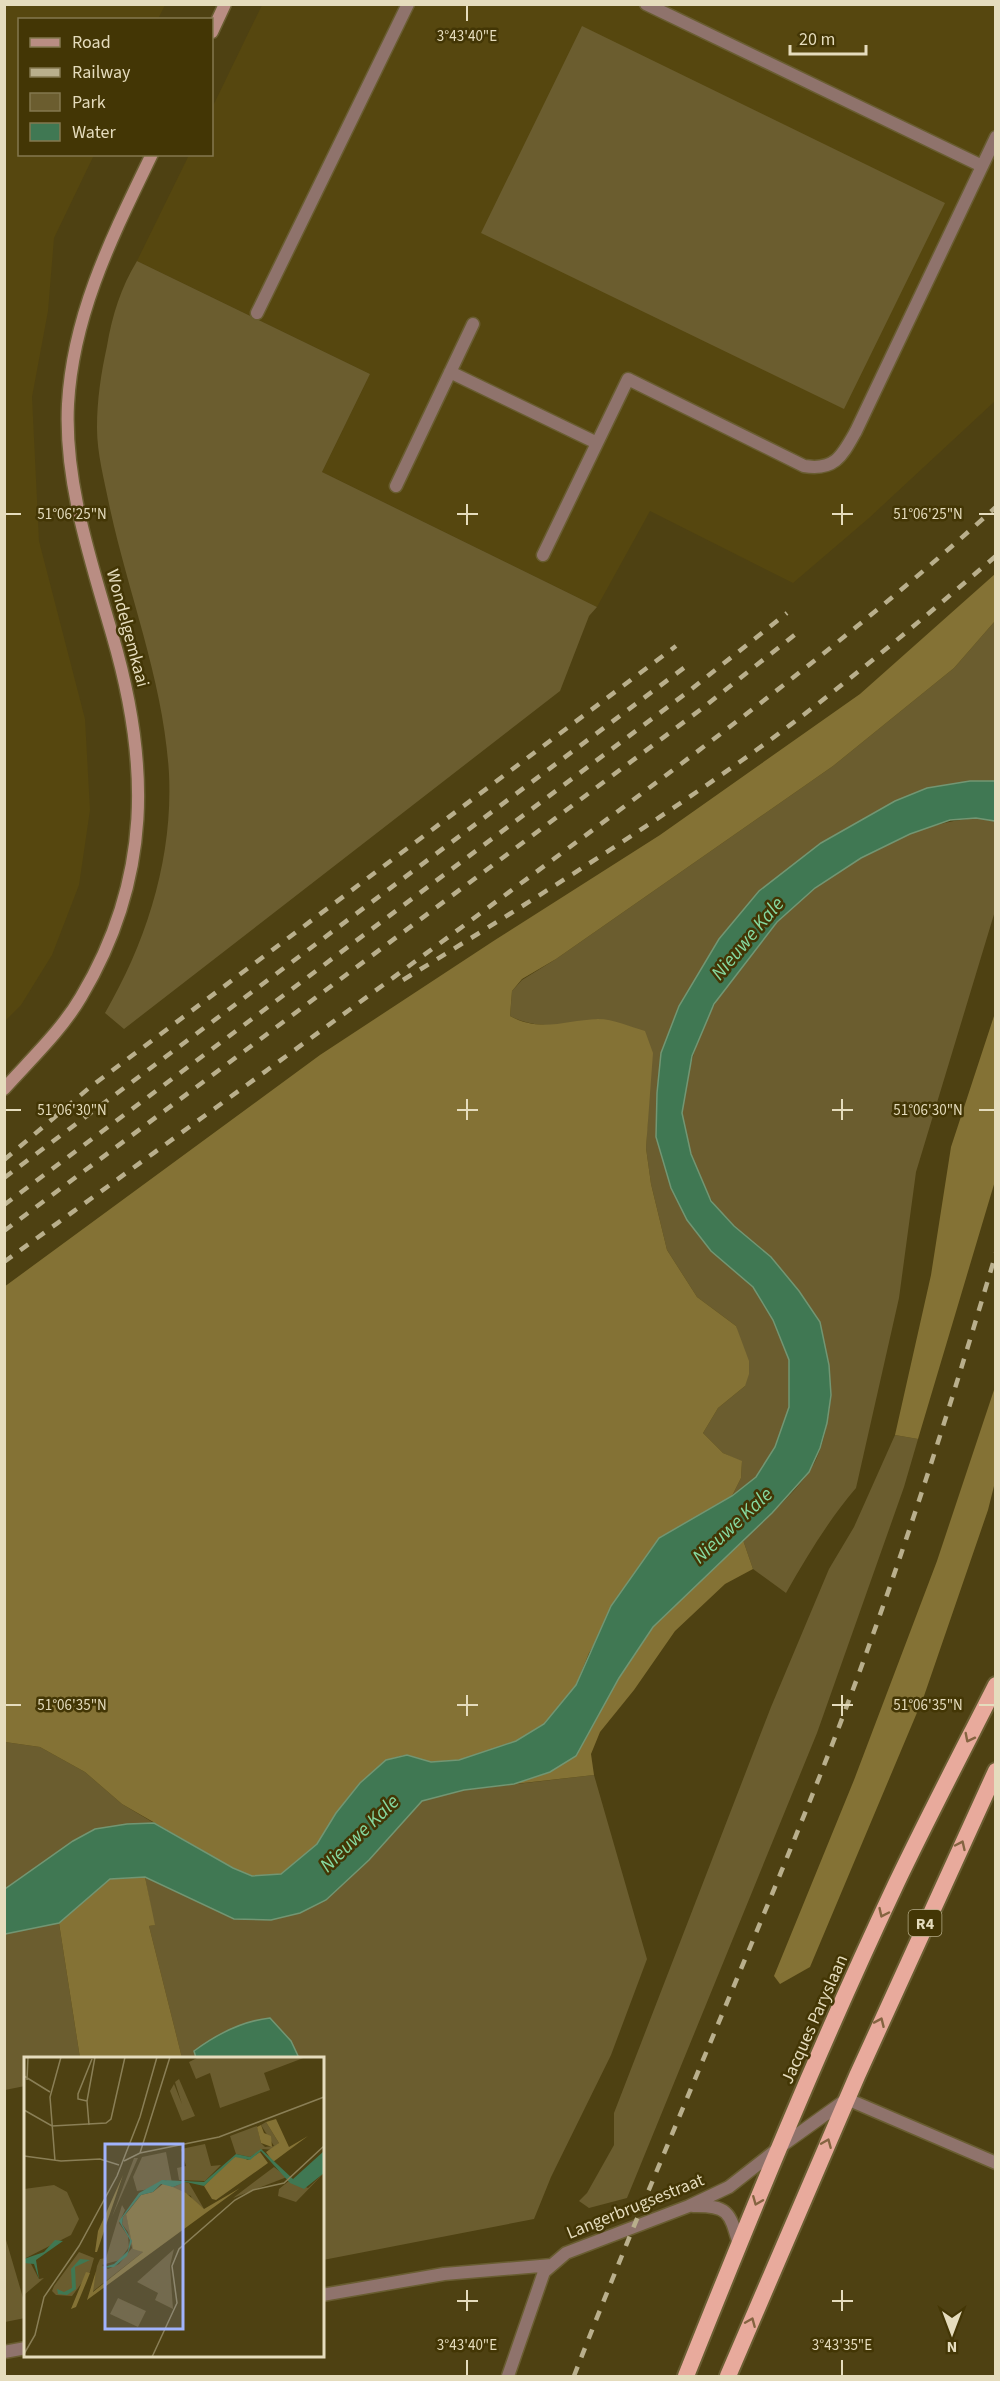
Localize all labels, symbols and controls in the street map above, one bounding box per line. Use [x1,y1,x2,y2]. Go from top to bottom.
legend [18,18,213,156]
scale bar [790,18,866,56]
text: 3°43'40"E [437,26,497,47]
text: 20 m [799,27,835,52]
text: Road [72,30,111,55]
text: Railway [72,60,131,85]
text: Park [72,90,106,115]
text: Water [72,120,116,145]
text: 51°06'25"N [37,504,107,525]
text: 51°06'25"N [893,504,963,525]
street label: Wondelgemkaai [100,566,155,690]
water label: Nieuwe Kale [705,891,791,986]
text: 51°06'30"N [37,1100,107,1121]
text: 51°06'30"N [893,1100,963,1121]
water label: Nieuwe Kale [686,1481,779,1570]
text: 51°06'35"N [37,1695,107,1716]
text: 51°06'35"N [893,1695,963,1716]
one-way arrow [965,1731,977,1742]
water label: Nieuwe Kale [314,1789,406,1879]
one-way arrow [954,1840,966,1851]
one-way arrow [879,1906,891,1917]
road number: R4 [908,1910,942,1936]
street label: Jacques Paryslaan [775,1951,854,2088]
one-way arrow [873,2018,885,2029]
inset map [24,2057,324,2357]
one-way arrow [820,2139,832,2150]
street label: Langerbrugsestraat [563,2167,708,2245]
one-way arrow [752,2195,764,2206]
north arrow [922,2303,982,2363]
one-way arrow [743,2318,755,2329]
text: 3°43'40"E [437,2335,497,2356]
text: 3°43'35"E [812,2335,872,2356]
text: N [947,2336,957,2358]

